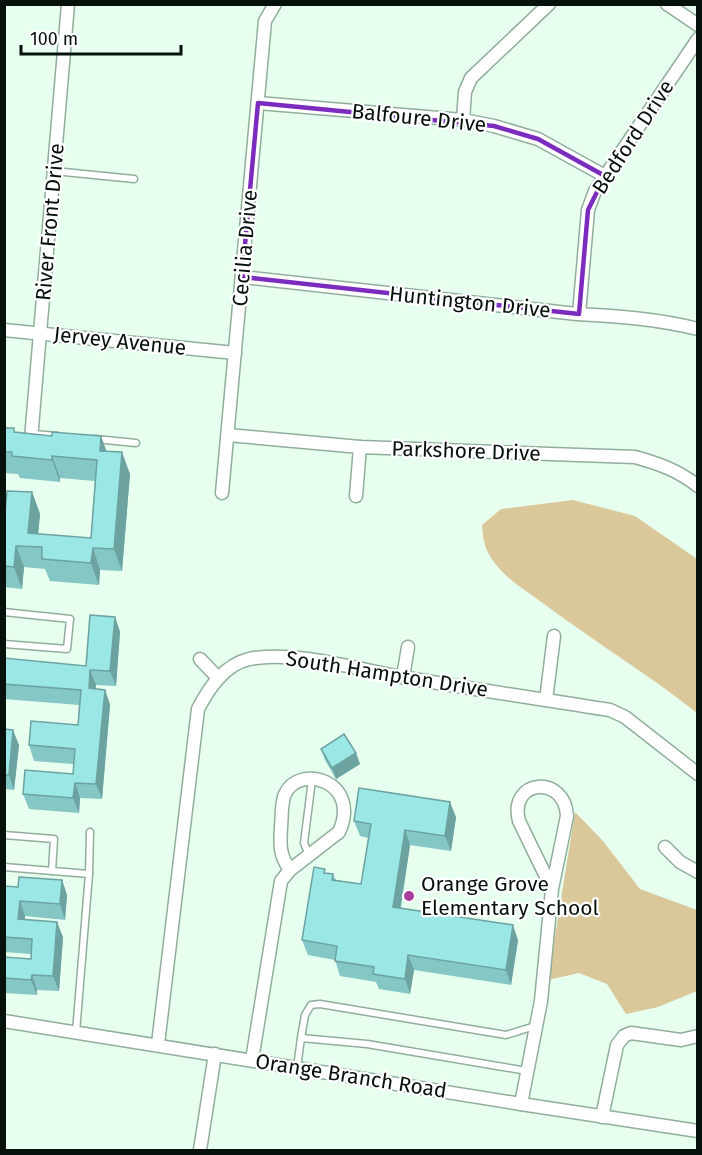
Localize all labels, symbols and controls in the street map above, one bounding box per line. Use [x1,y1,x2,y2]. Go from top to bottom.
scale bar [21,18,182,56]
text: 100 m [30,28,78,50]
street label: Bedford Drive [587,75,679,199]
street label: Balfoure Drive [350,98,488,138]
street label: River Front Drive [30,142,70,302]
street label: Cecilia Drive [227,189,263,307]
street label: Huntington Drive [388,281,552,323]
street label: Jervey Avenue [52,321,188,361]
street label: Parkshore Drive [391,435,541,467]
street label: South Hampton Drive [284,645,490,703]
place label: Orange Grove Elementary School [421,871,599,921]
marker: Orange Grove Elementary School [402,889,416,903]
street label: Orange Branch Road [253,1048,449,1104]

